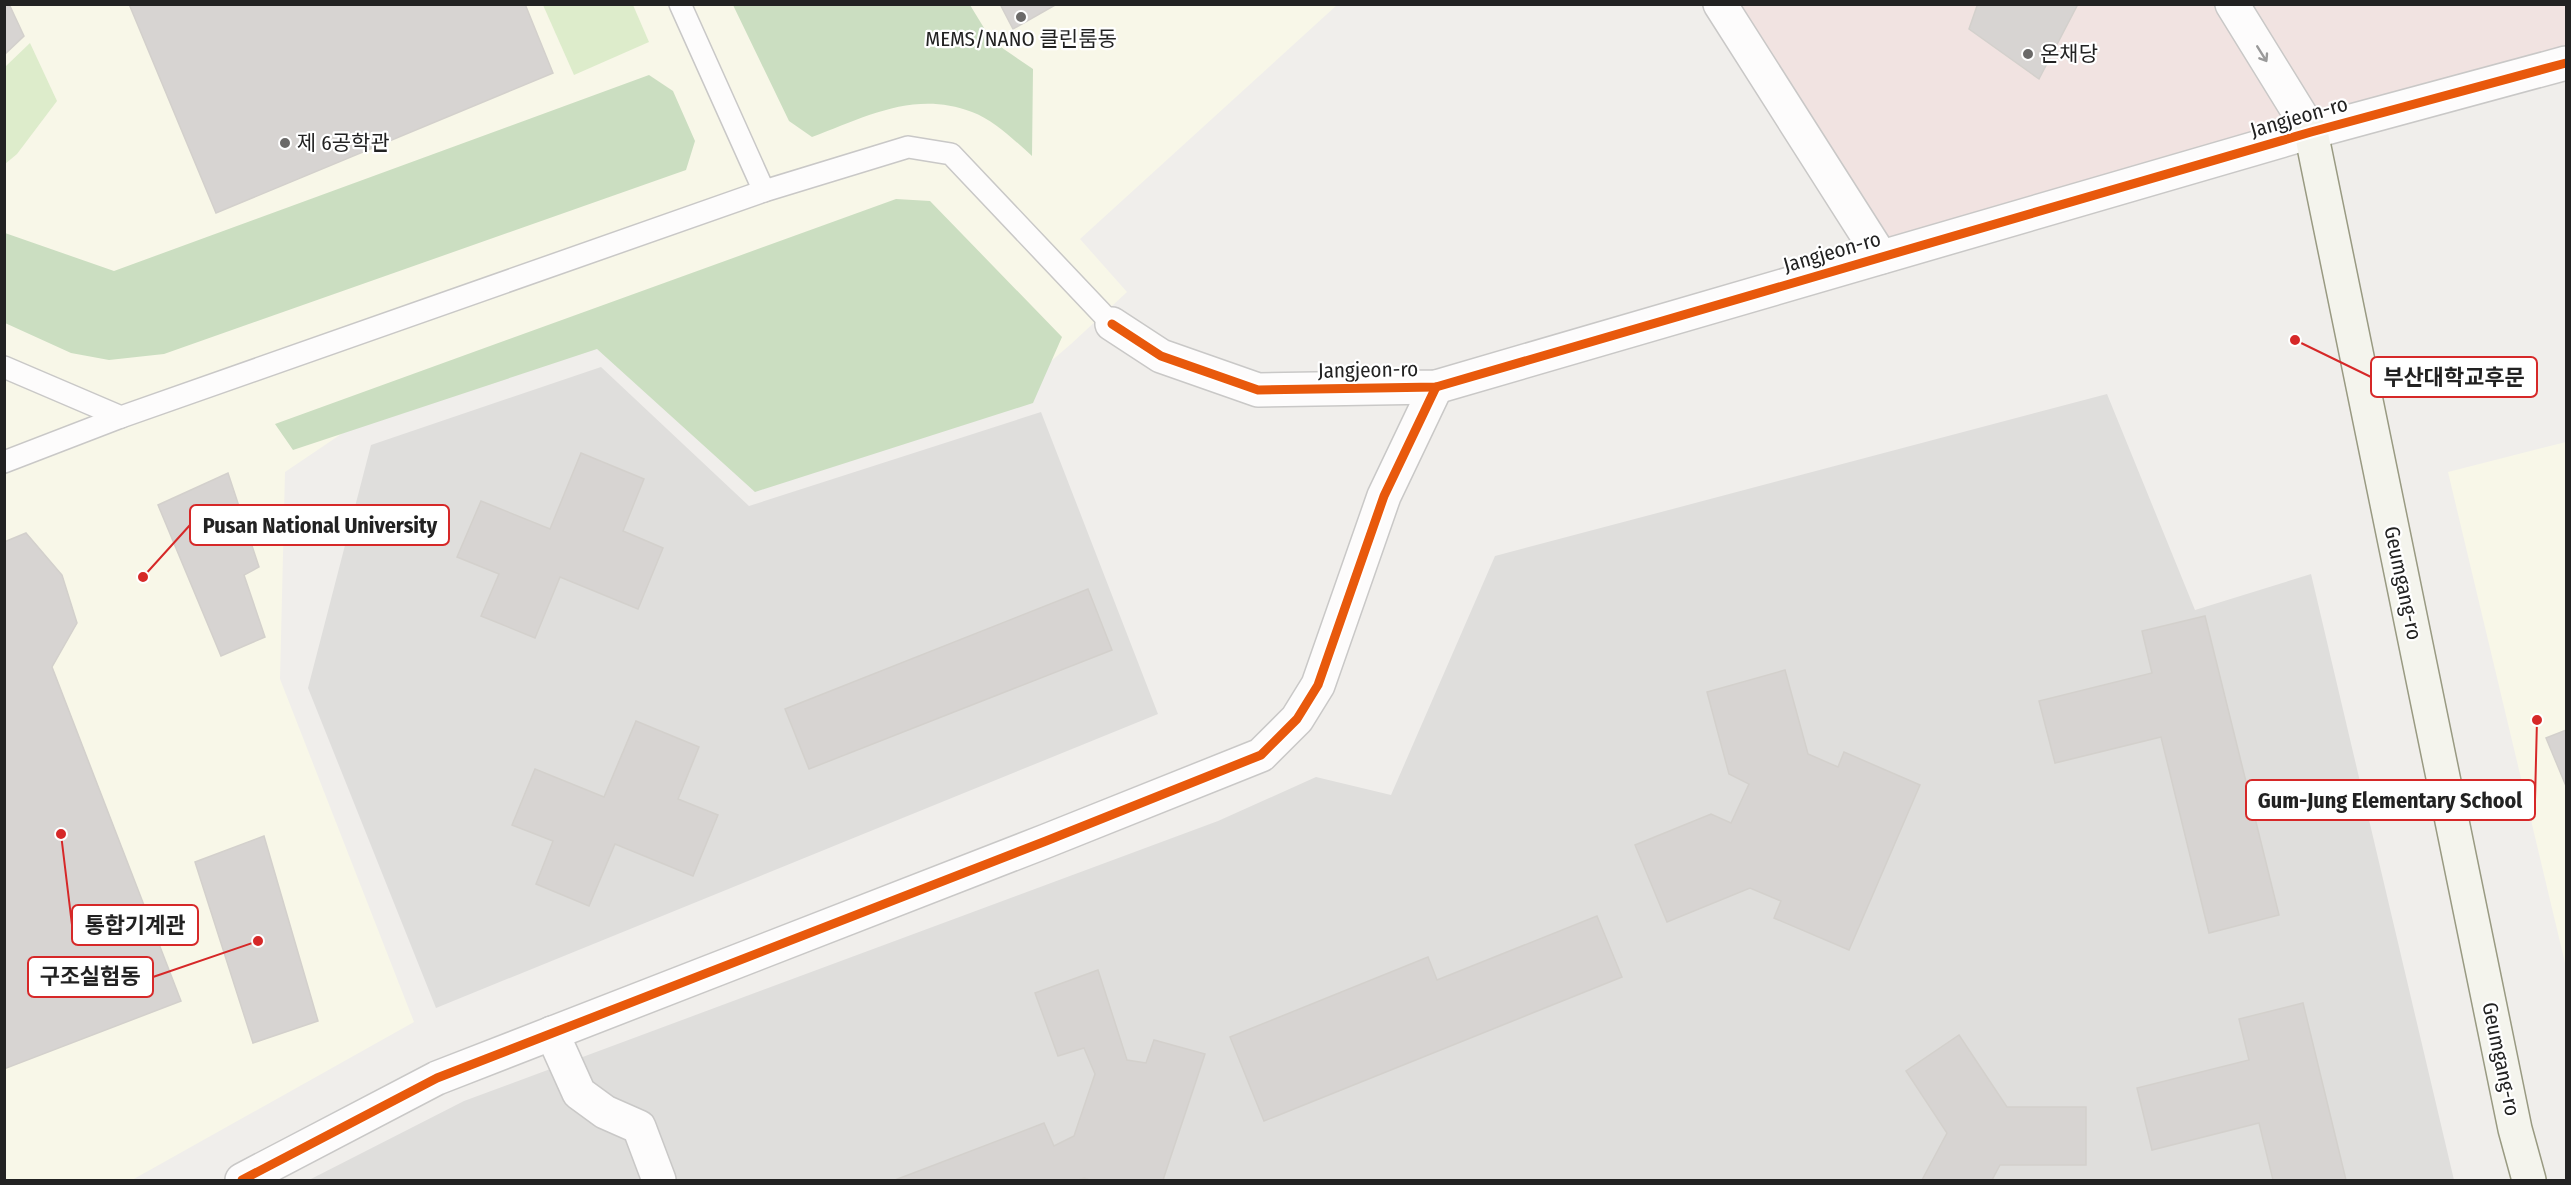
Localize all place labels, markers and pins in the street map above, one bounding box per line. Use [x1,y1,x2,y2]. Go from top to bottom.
marker: MEMS/NANO 클린룸동 [1014,10,1028,24]
place label: MEMS/NANO 클린룸동 [925,26,1117,52]
place label: 온채당 [2040,41,2098,67]
marker: 온채당 [2021,47,2035,61]
place label: 제 6공학관 [297,130,390,156]
marker: 제 6공학관 [278,136,292,150]
callout: 부산대학교후문 [2371,357,2537,397]
callout: Pusan National University [190,505,449,545]
callout: Gum-Jung Elementary School [2246,780,2535,820]
callout: 통합기계관 [72,905,198,945]
callout: 구조실험동 [28,957,153,997]

